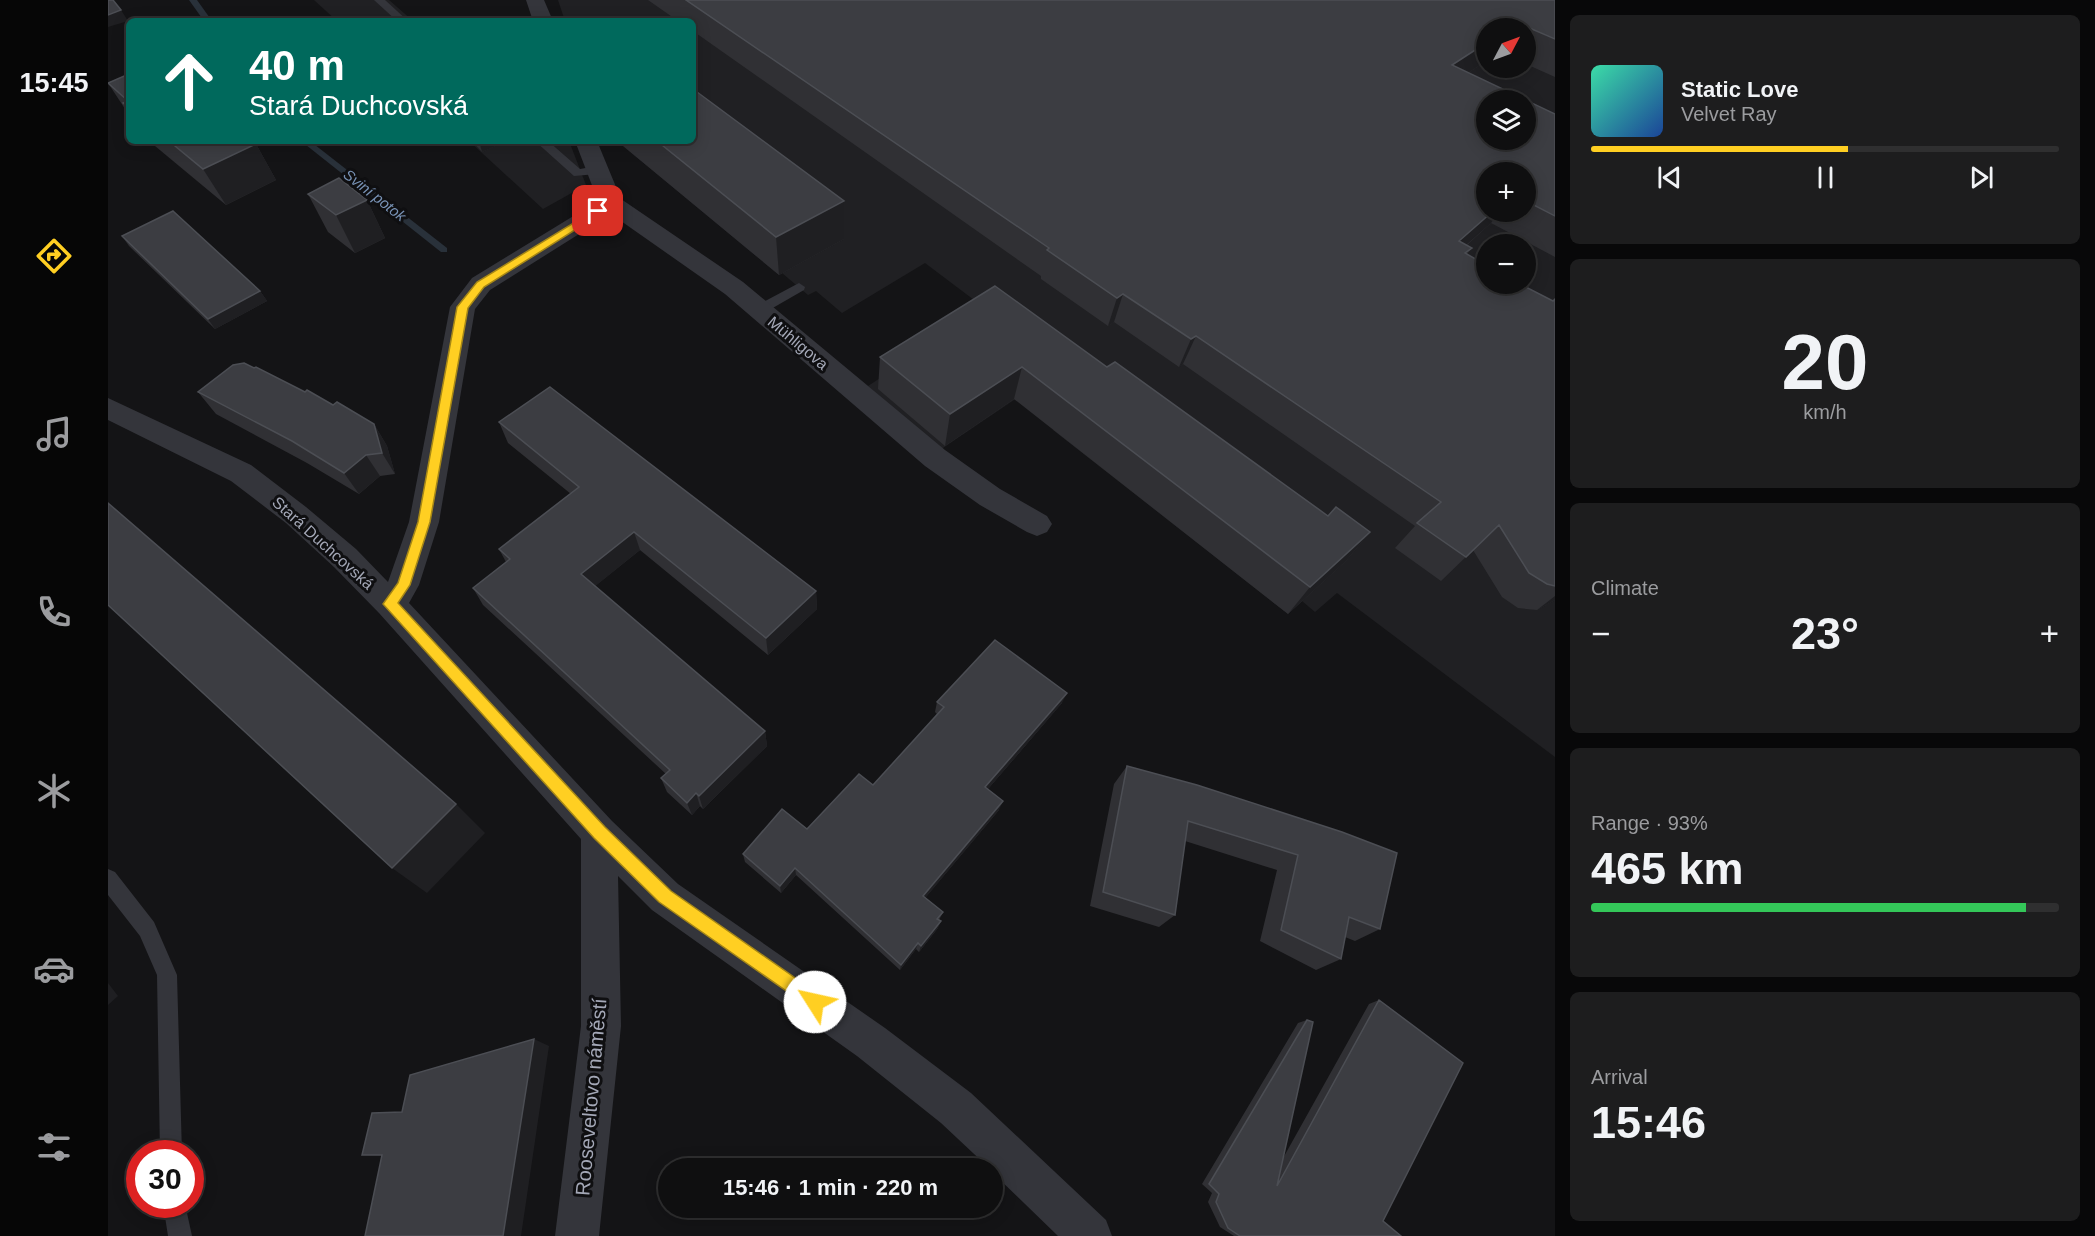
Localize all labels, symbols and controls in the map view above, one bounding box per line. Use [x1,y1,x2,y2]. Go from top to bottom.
north arrow [1476,18,1536,78]
map controls [1476,18,1536,294]
icon: ahead [150,42,228,120]
text: 40 m [249,42,345,89]
text: 15:45 [19,68,89,98]
text: Static Love [1681,77,1798,102]
button: layers [1476,90,1536,150]
text: Stará Duchcovská [249,91,468,121]
text: Velvet Ray [1681,103,1777,125]
icon: previous [1653,161,1686,194]
icon: pause [1809,161,1842,194]
icon: next [1965,161,1998,194]
button: + [1476,162,1536,222]
water label: Sviní potok [341,165,411,225]
pin [572,185,623,236]
icon: arrive [581,194,614,227]
button: − [1476,234,1536,294]
icon: directions [33,235,75,277]
street label: Mühligova [765,313,831,373]
text: 20 [1782,318,1868,406]
text: km/h [1803,401,1847,423]
icon: music [33,413,75,455]
street label: Stará Duchcovská [269,493,377,593]
text: Climate [1591,577,1659,599]
icon: phone [33,591,75,633]
text: 23° [1791,608,1859,659]
text: − [1591,615,1610,652]
text: + [2040,615,2059,652]
icon: climate [33,770,75,812]
text: Range · 93% [1591,812,1708,834]
text: 465 km [1591,843,1744,894]
icon: car [33,948,75,990]
position arrow [783,970,847,1034]
street label: Rooseveltovo náměstí [571,997,611,1197]
text: Arrival [1591,1066,1648,1088]
text: 15:46 [1591,1097,1706,1148]
icon: filters [33,1126,75,1168]
speed limit sign: 30 [126,1140,204,1218]
text: 15:46 · 1 min · 220 m [723,1175,938,1200]

